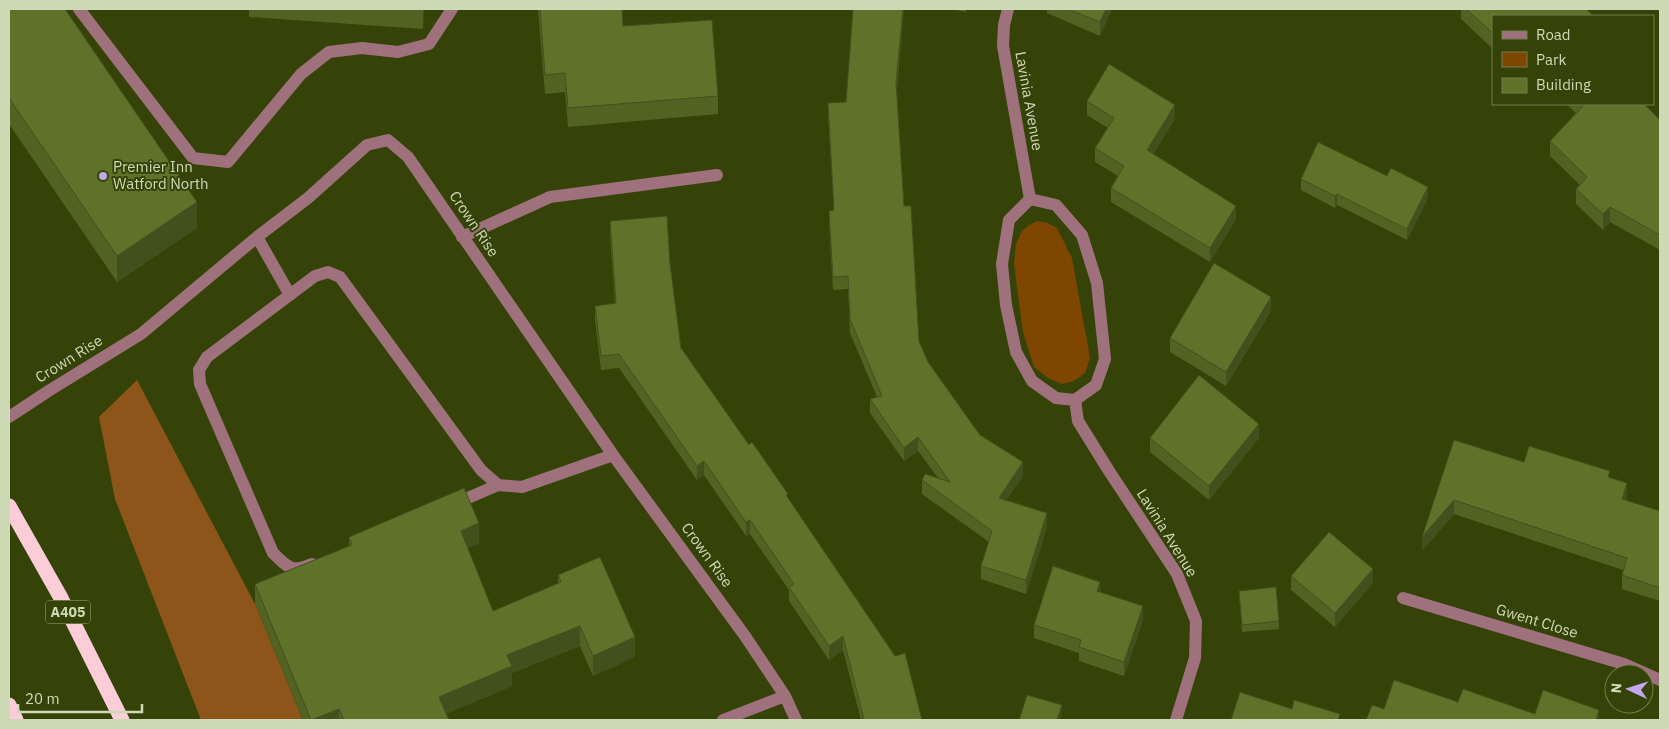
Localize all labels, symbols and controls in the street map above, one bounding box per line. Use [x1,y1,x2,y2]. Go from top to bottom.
legend [1492,15,1654,105]
text: Road [1536,25,1571,44]
street label: Lavinia Avenue [1011,50,1048,152]
text: Park [1536,50,1566,69]
text: Building [1536,75,1591,94]
place label: Premier Inn Watford North [113,157,209,193]
marker: Premier Inn Watford North [97,170,109,182]
street label: Crown Rise [445,187,503,260]
street label: Crown Rise [32,331,106,387]
street label: Lavinia Avenue [1133,485,1202,580]
street label: Crown Rise [678,519,737,591]
street label: Gwent Close [1494,599,1580,642]
road number: A405 [46,600,90,624]
north arrow [1604,664,1654,714]
scale bar [18,682,141,714]
text: N [1607,682,1625,694]
text: 20 m [25,689,60,708]

